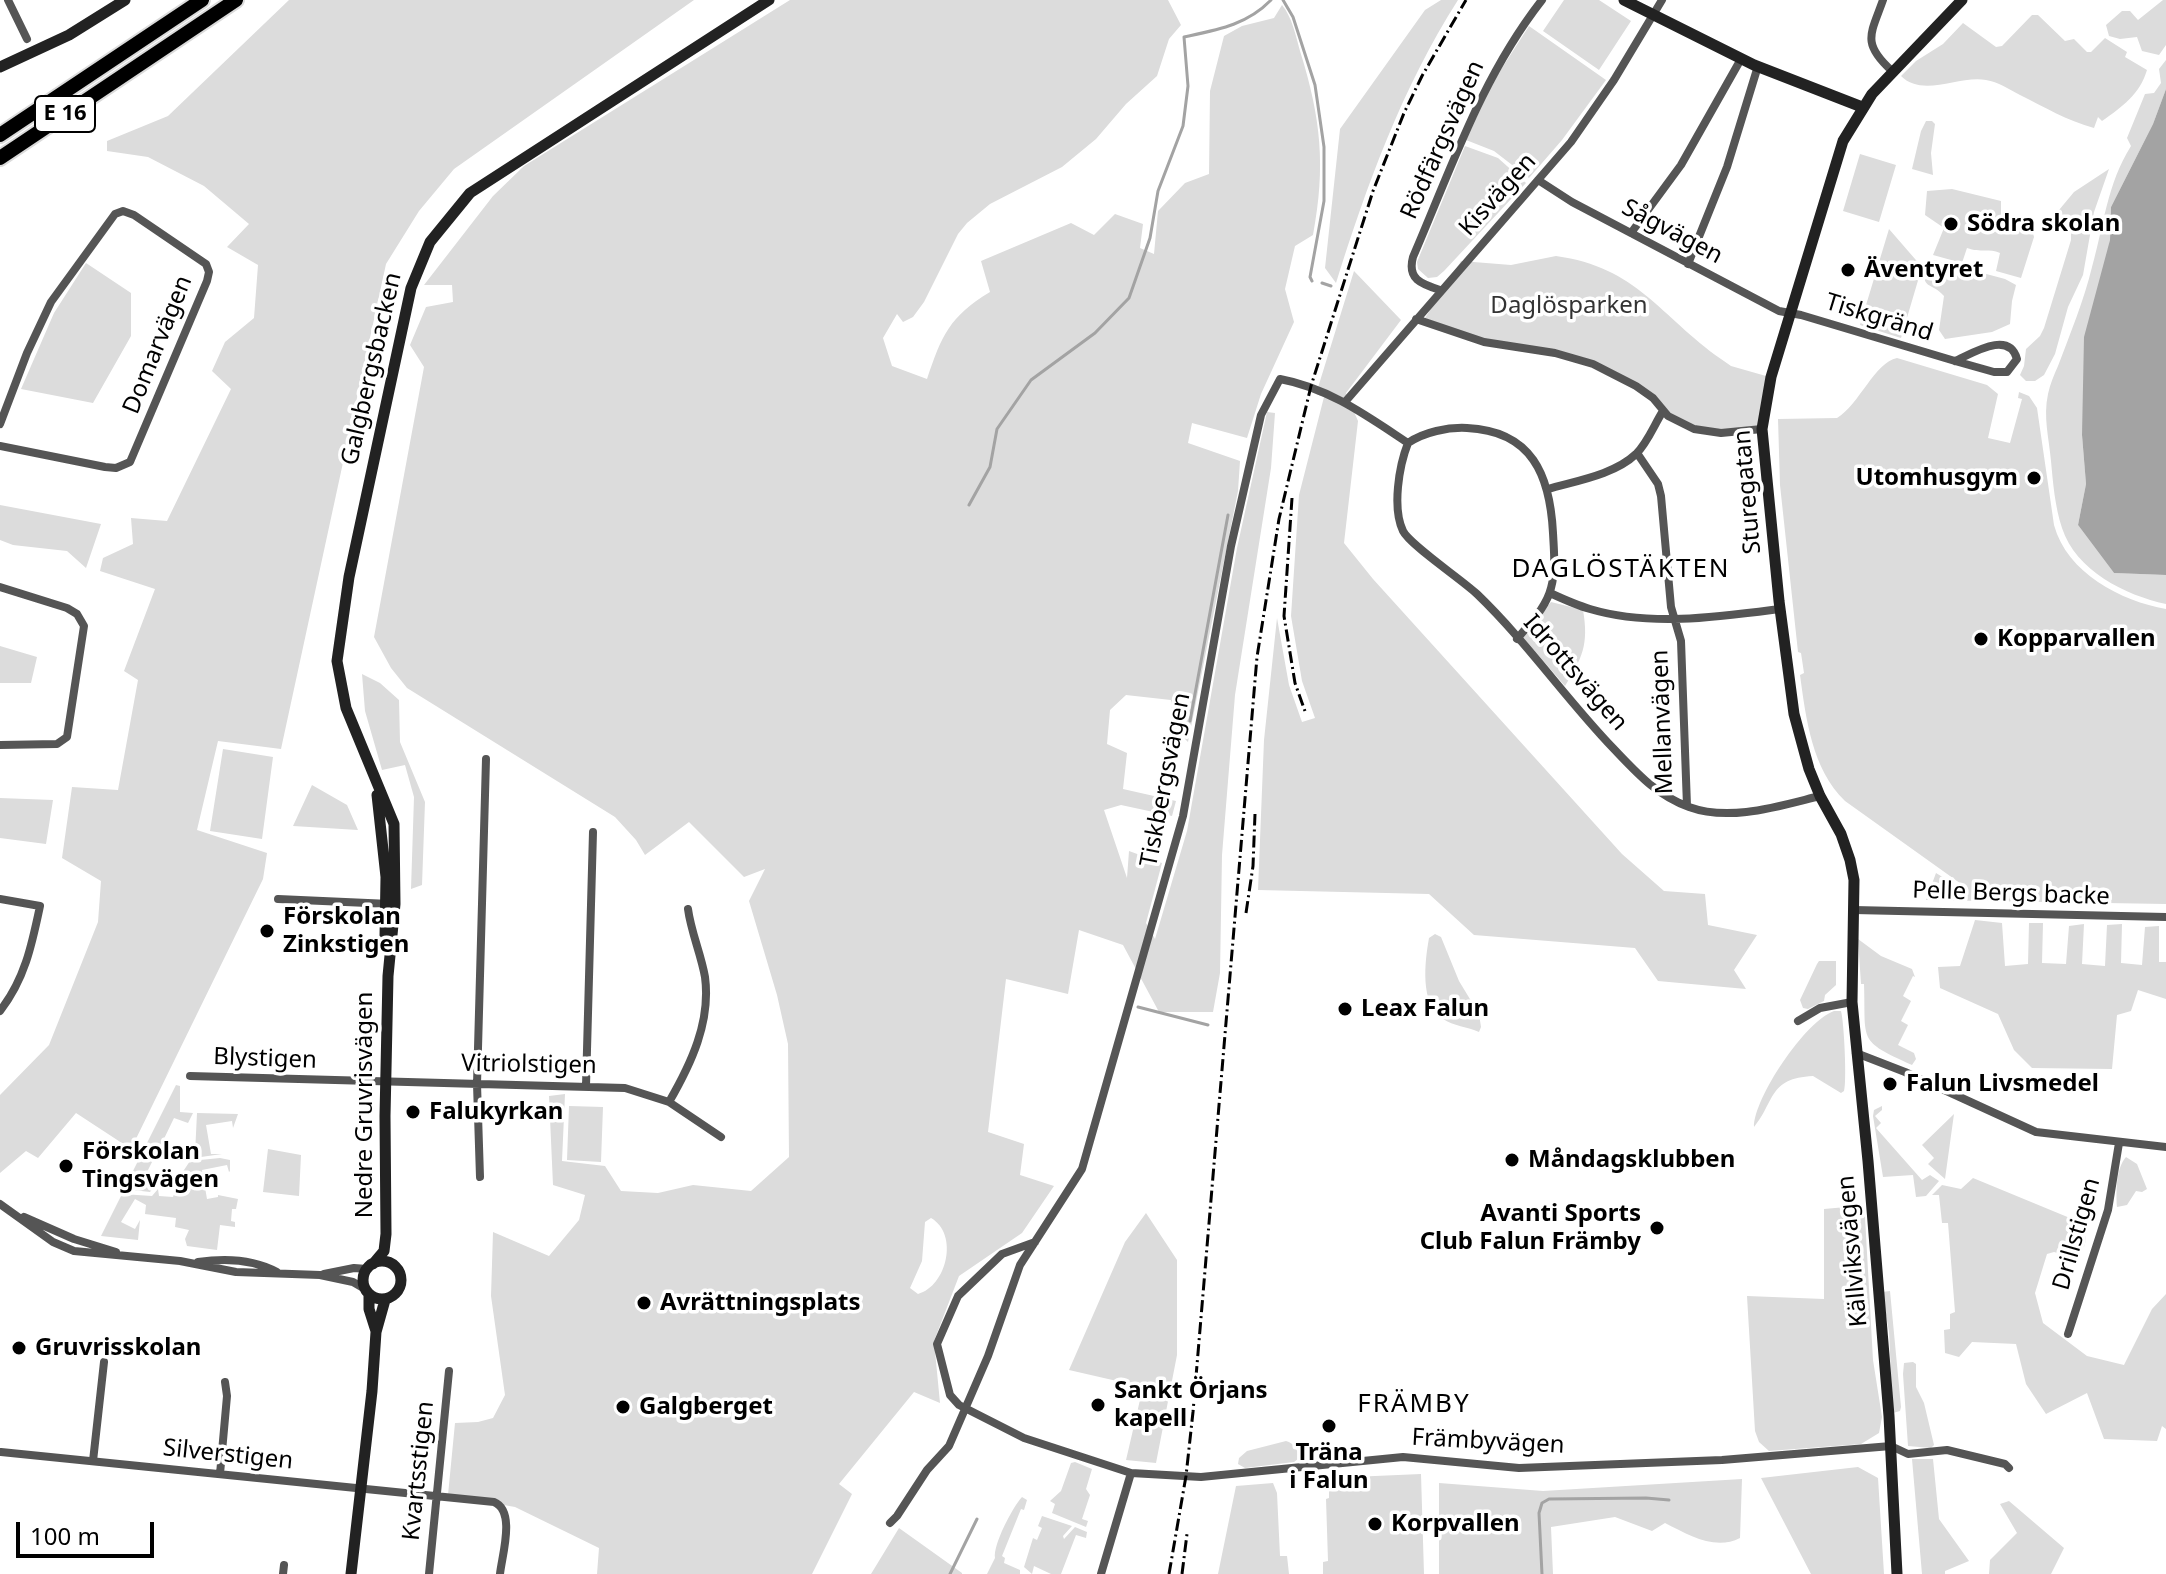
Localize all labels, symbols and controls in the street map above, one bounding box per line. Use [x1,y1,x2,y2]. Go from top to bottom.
street label: Rödfärgsvägen [1395,56,1491,224]
road number: E 16 [35,96,95,132]
street label: Kisvägen [1453,148,1543,242]
street label: Sågvägen [1617,193,1727,271]
place label: Södra skolan [1967,210,2120,238]
marker: Södra skolan [1942,215,1960,233]
place label: Äventyret [1864,256,1983,284]
marker: Äventyret [1839,261,1857,279]
street label: Galgbergsbacken [336,270,408,468]
street label: Domarvägen [117,272,199,418]
street label: Tiskgränd [1822,288,1936,348]
park label: Daglösparken [1490,292,1648,320]
street label: Sturegatan [1728,429,1768,555]
place label: Utomhusgym [1856,464,2018,492]
marker: Utomhusgym [2025,469,2043,487]
district label: DAGLÖSTÄKTEN [1511,554,1731,586]
street label: Idrottsvägen [1517,609,1633,737]
place label: Kopparvallen [1997,625,2156,653]
marker: Kopparvallen [1972,630,1990,648]
street label: Mellanvägen [1646,649,1680,795]
street label: Tiskbergsvägen [1135,690,1197,870]
street label: Pelle Bergs backe [1912,876,2110,912]
place label: Förskolan Zinkstigen [283,903,409,959]
marker: Förskolan Zinkstigen [258,922,276,940]
street label: Nedre Gruvrisvägen [351,992,379,1218]
place label: Leax Falun [1361,995,1489,1023]
marker: Leax Falun [1336,1000,1354,1018]
street label: Blystigen [213,1043,317,1075]
street label: Vitriolstigen [461,1049,597,1081]
place label: Falun Livsmedel [1906,1070,2099,1098]
marker: Falun Livsmedel [1881,1075,1899,1093]
place label: Falukyrkan [429,1098,563,1126]
marker: Falukyrkan [404,1103,422,1121]
place label: Förskolan Tingsvägen [82,1138,219,1194]
place label: Måndagsklubben [1528,1146,1735,1174]
marker: Måndagsklubben [1503,1151,1521,1169]
marker: Förskolan Tingsvägen [57,1157,75,1175]
street label: Källviksvägen [1832,1174,1874,1328]
street label: Drillstigen [2047,1175,2107,1293]
place label: Avanti Sports Club Falun Främby [1420,1200,1641,1256]
marker: Avanti Sports Club Falun Främby [1648,1219,1666,1237]
place label: Avrättningsplats [660,1289,861,1317]
marker: Avrättningsplats [635,1294,653,1312]
place label: Gruvrisskolan [35,1334,201,1362]
marker: Gruvrisskolan [10,1339,28,1357]
place label: Sankt Örjans kapell [1114,1377,1268,1433]
district label: FRÄMBY [1357,1389,1471,1421]
place label: Galgberget [639,1393,773,1421]
marker: Sankt Örjans kapell [1089,1396,1107,1414]
marker: Galgberget [614,1398,632,1416]
street label: Kvartsstigen [397,1400,441,1542]
marker: Träna i Falun [1320,1417,1338,1435]
street label: Främbyvägen [1411,1424,1565,1460]
street label: Silverstigen [162,1434,294,1476]
place label: Träna i Falun [1289,1439,1369,1495]
scale bar [20,1506,158,1556]
place label: Korpvallen [1391,1510,1520,1538]
marker: Korpvallen [1366,1515,1384,1533]
text: 100 m [30,1519,100,1552]

